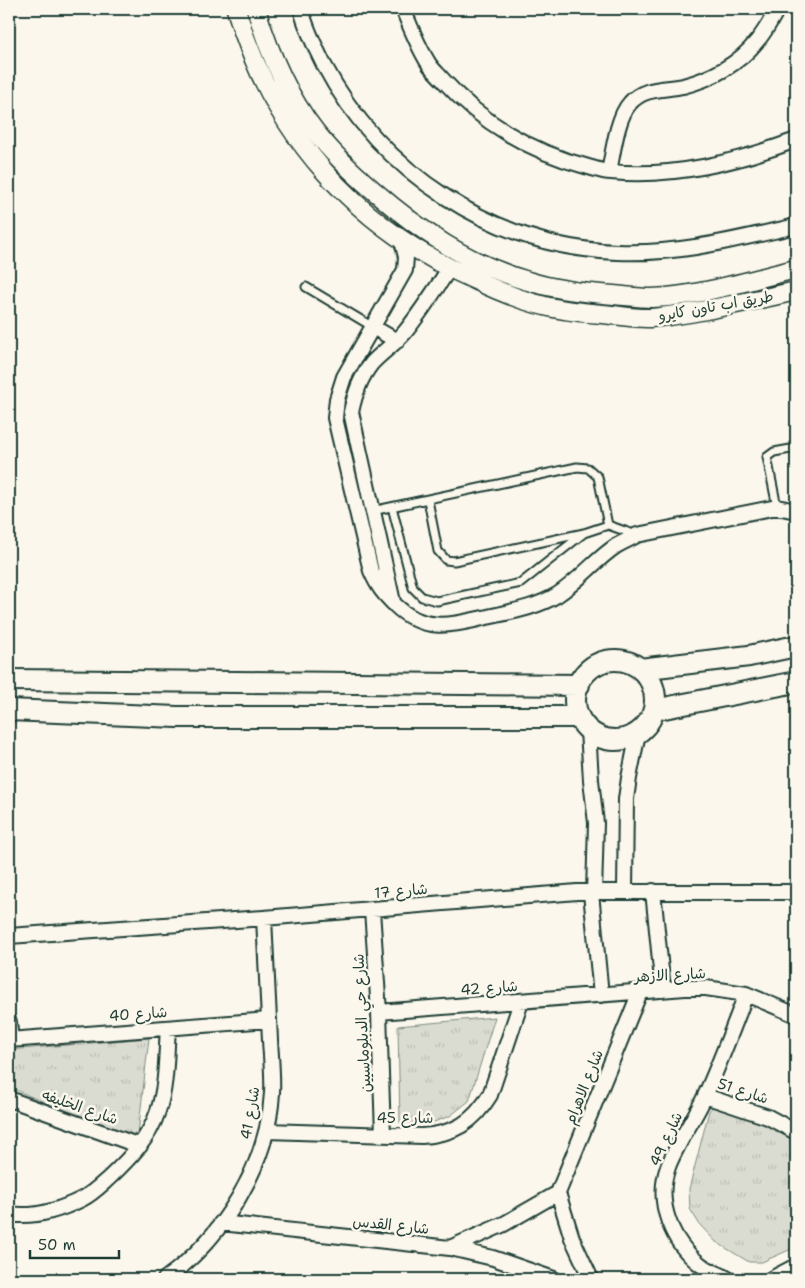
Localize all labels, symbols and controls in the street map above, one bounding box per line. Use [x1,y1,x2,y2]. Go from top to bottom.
street label: طريق اب تاون كايرو [656,286,775,326]
street label: شارع 17 [373,879,429,903]
street label: شارع حي الدبلوماسيين [348,953,379,1093]
street label: شارع الازهر [633,963,706,987]
street label: شارع 42 [460,976,518,1000]
street label: شارع 40 [108,1002,168,1026]
street label: شارع الاهرام [560,1047,610,1128]
street label: شارع 51 [715,1073,771,1109]
street label: شارع الخليفه [39,1085,121,1129]
street label: شارع 41 [235,1085,265,1141]
street label: شارع 45 [377,1108,433,1128]
street label: شارع 49 [645,1109,687,1169]
street label: شارع القدس [352,1211,430,1239]
scale bar [30,1228,119,1260]
text: 50 m [38,1235,76,1255]

